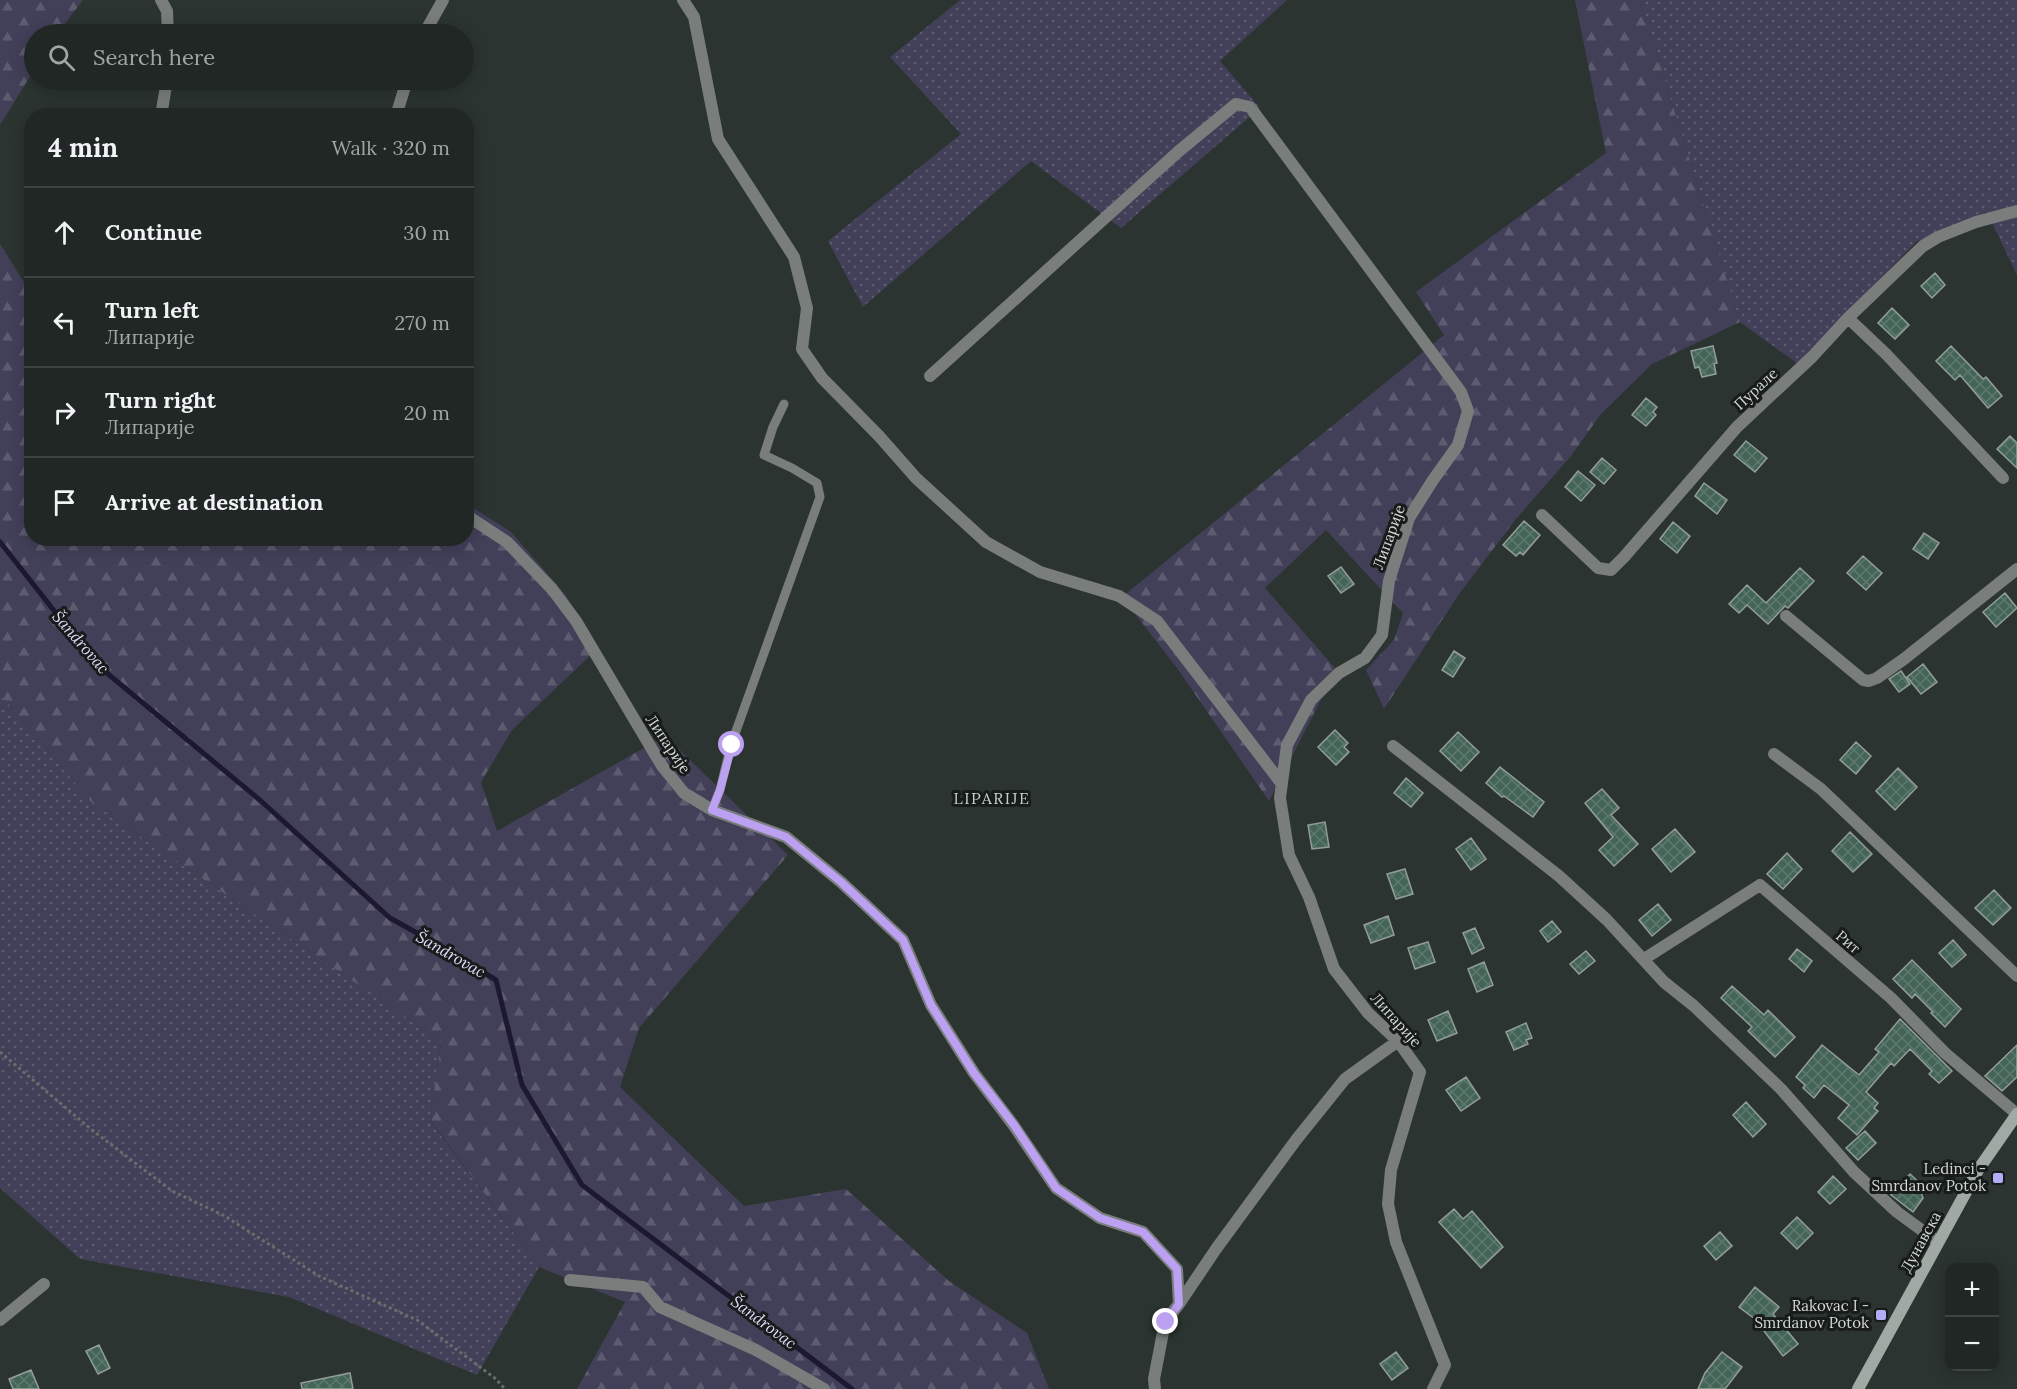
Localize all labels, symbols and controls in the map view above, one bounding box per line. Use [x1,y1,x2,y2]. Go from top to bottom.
search box [24,24,474,90]
icon: search [45,41,78,74]
text: Search here [93,43,215,71]
text: 4 min [48,131,118,164]
text: Walk · 320 m [331,135,450,160]
icon: ahead [48,216,81,249]
text: Continue [105,218,202,246]
text: 30 m [403,220,450,245]
text: Turn left [105,296,199,324]
icon: left [48,306,81,339]
text: 270 m [394,310,450,335]
text: Липарије [105,324,195,349]
street label: Пурале [1730,364,1781,414]
text: Turn right [105,386,216,414]
icon: right [48,396,81,429]
text: 20 m [404,400,450,425]
text: Липарије [105,414,195,439]
icon: arrive [48,486,81,519]
text: Arrive at destination [105,488,323,516]
street label: Липарије [1368,502,1409,572]
water label: Šandrovac [48,606,114,678]
street label: Липарије [642,711,695,777]
route start [718,731,744,757]
district label: LIPARIJE [953,788,1031,808]
water label: Šandrovac [413,926,489,982]
street label: Рит [1832,926,1865,958]
street label: Липарије [1367,988,1426,1051]
place label: Ledinci - Smrdanov Potok [1871,1159,1986,1195]
marker: Ledinci - Smrdanov Potok [1991,1171,2005,1185]
street label: Дунавска [1896,1208,1945,1276]
map controls [1945,1263,1999,1371]
button: + [1945,1263,1999,1317]
water label: Šandrovac [727,1291,801,1353]
place label: Rakovac I - Smrdanov Potok [1754,1296,1869,1332]
route end [1152,1308,1178,1334]
marker: Rakovac I - Smrdanov Potok [1874,1308,1888,1322]
button: − [1945,1317,1999,1371]

